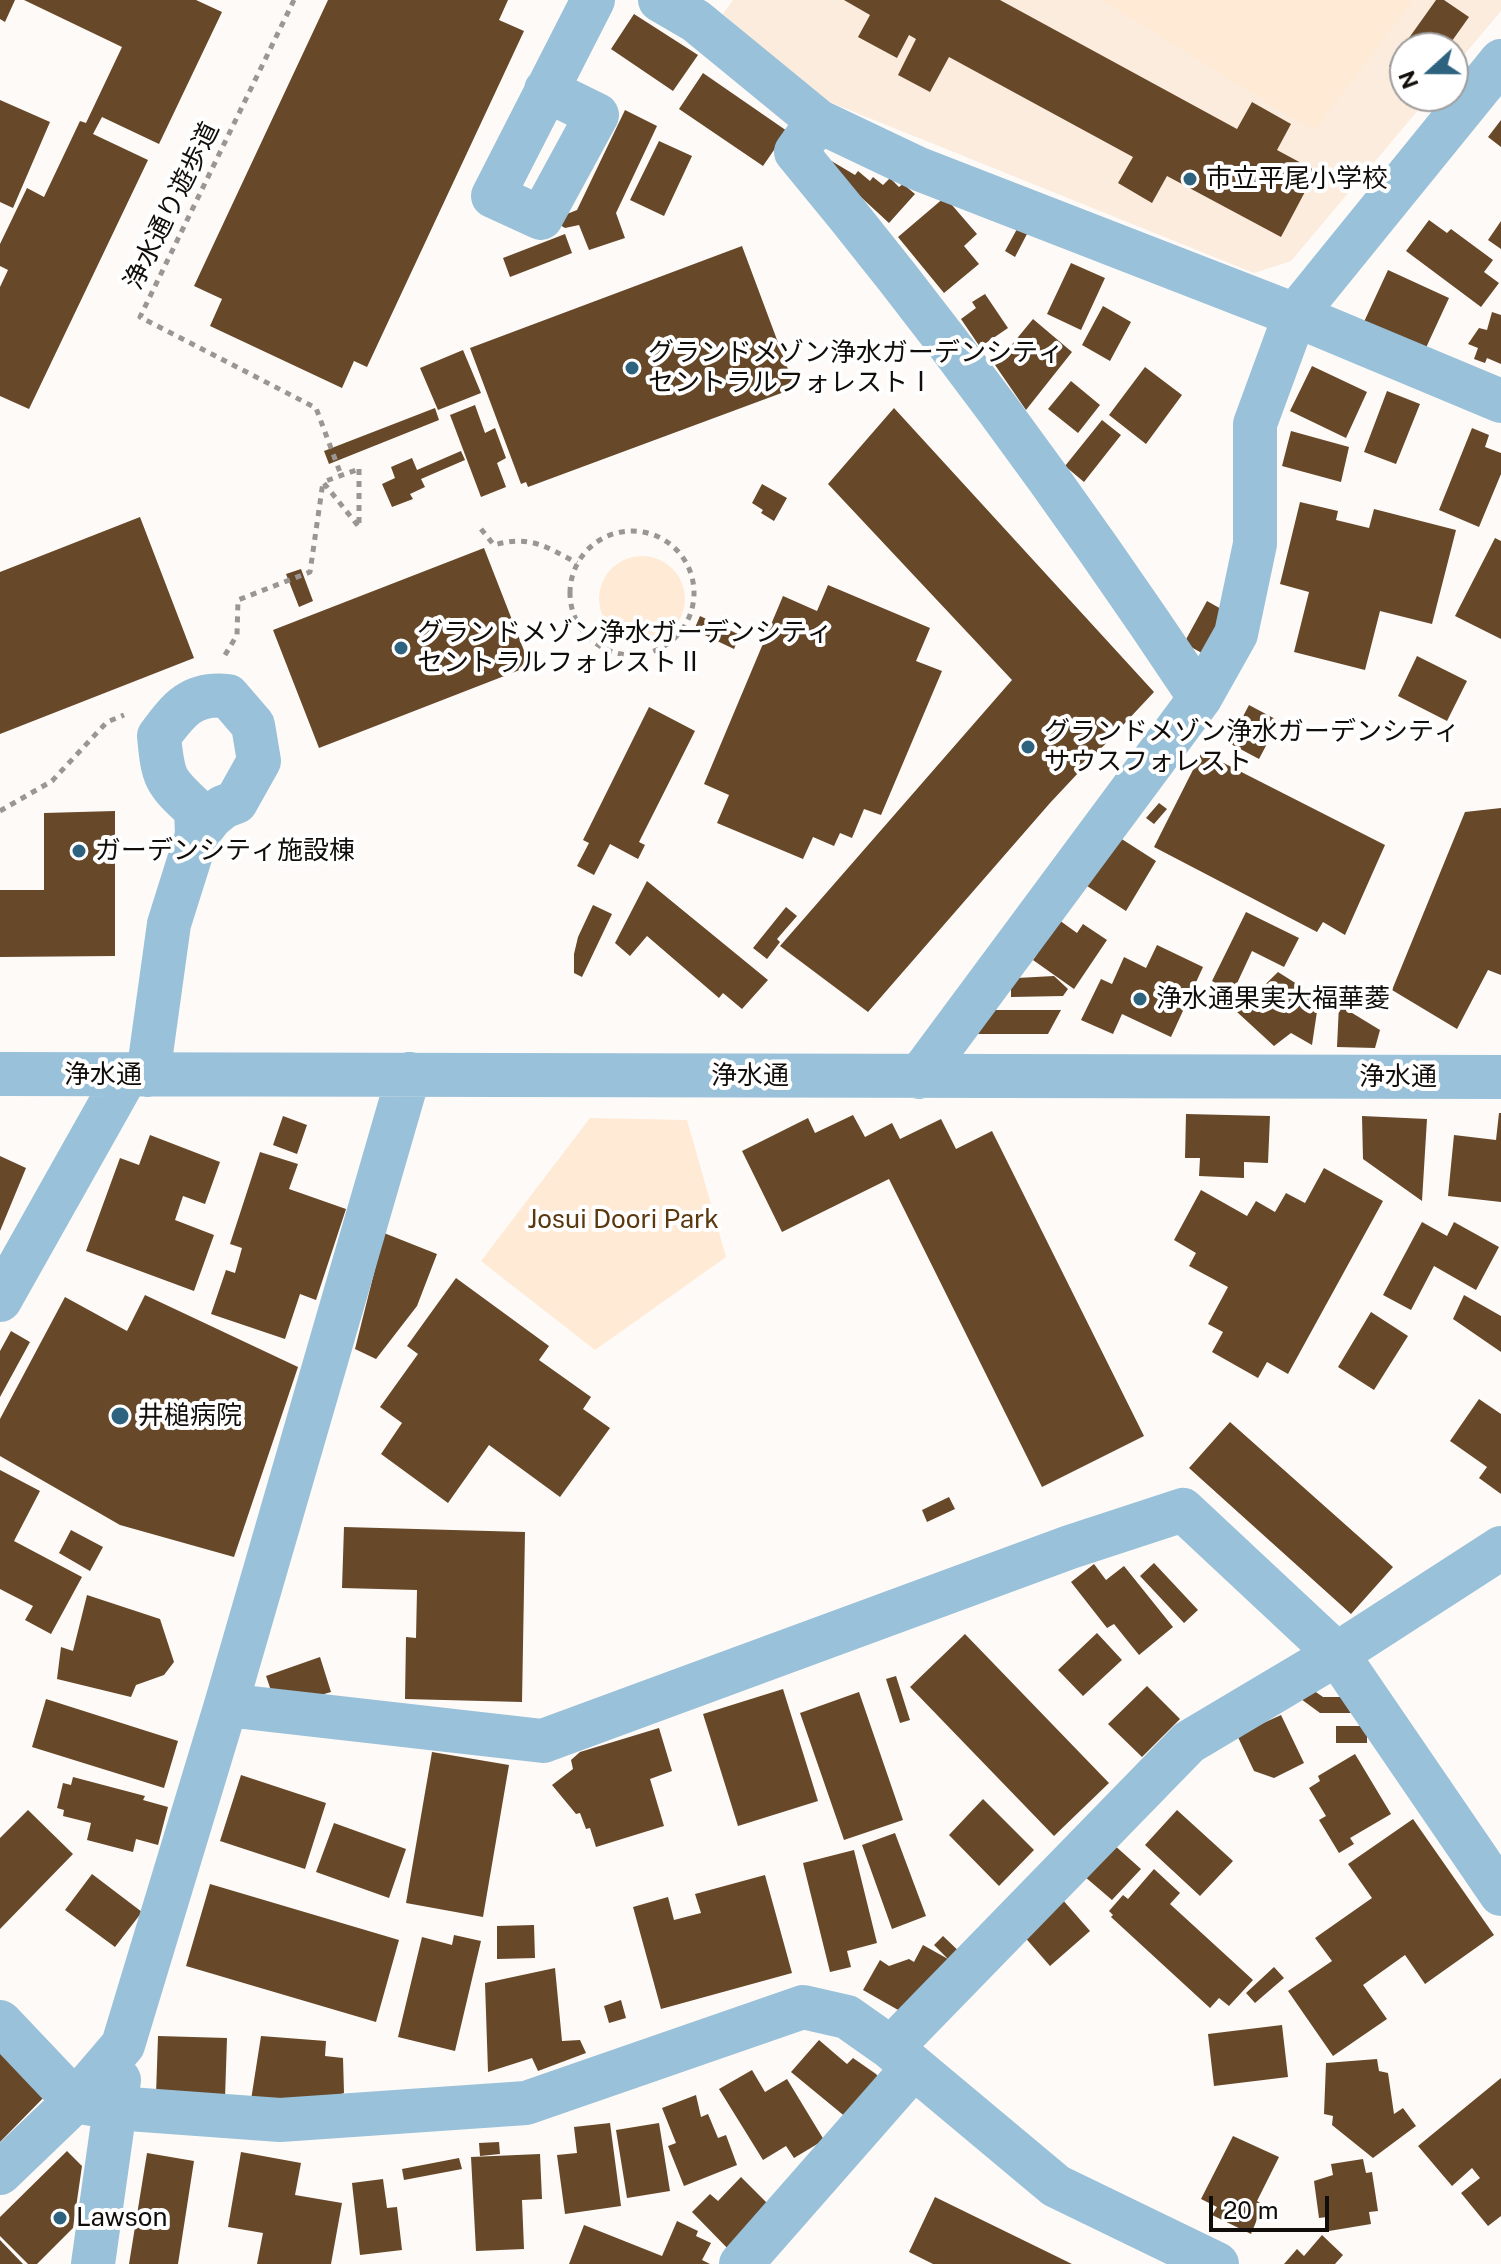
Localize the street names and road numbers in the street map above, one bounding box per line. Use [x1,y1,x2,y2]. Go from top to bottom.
street label: 浄水通り遊歩道 [118,117,226,295]
street label: 浄水通 [64,1059,142,1091]
street label: 浄水通 [711,1060,789,1092]
street label: 浄水通 [1359,1061,1437,1093]

